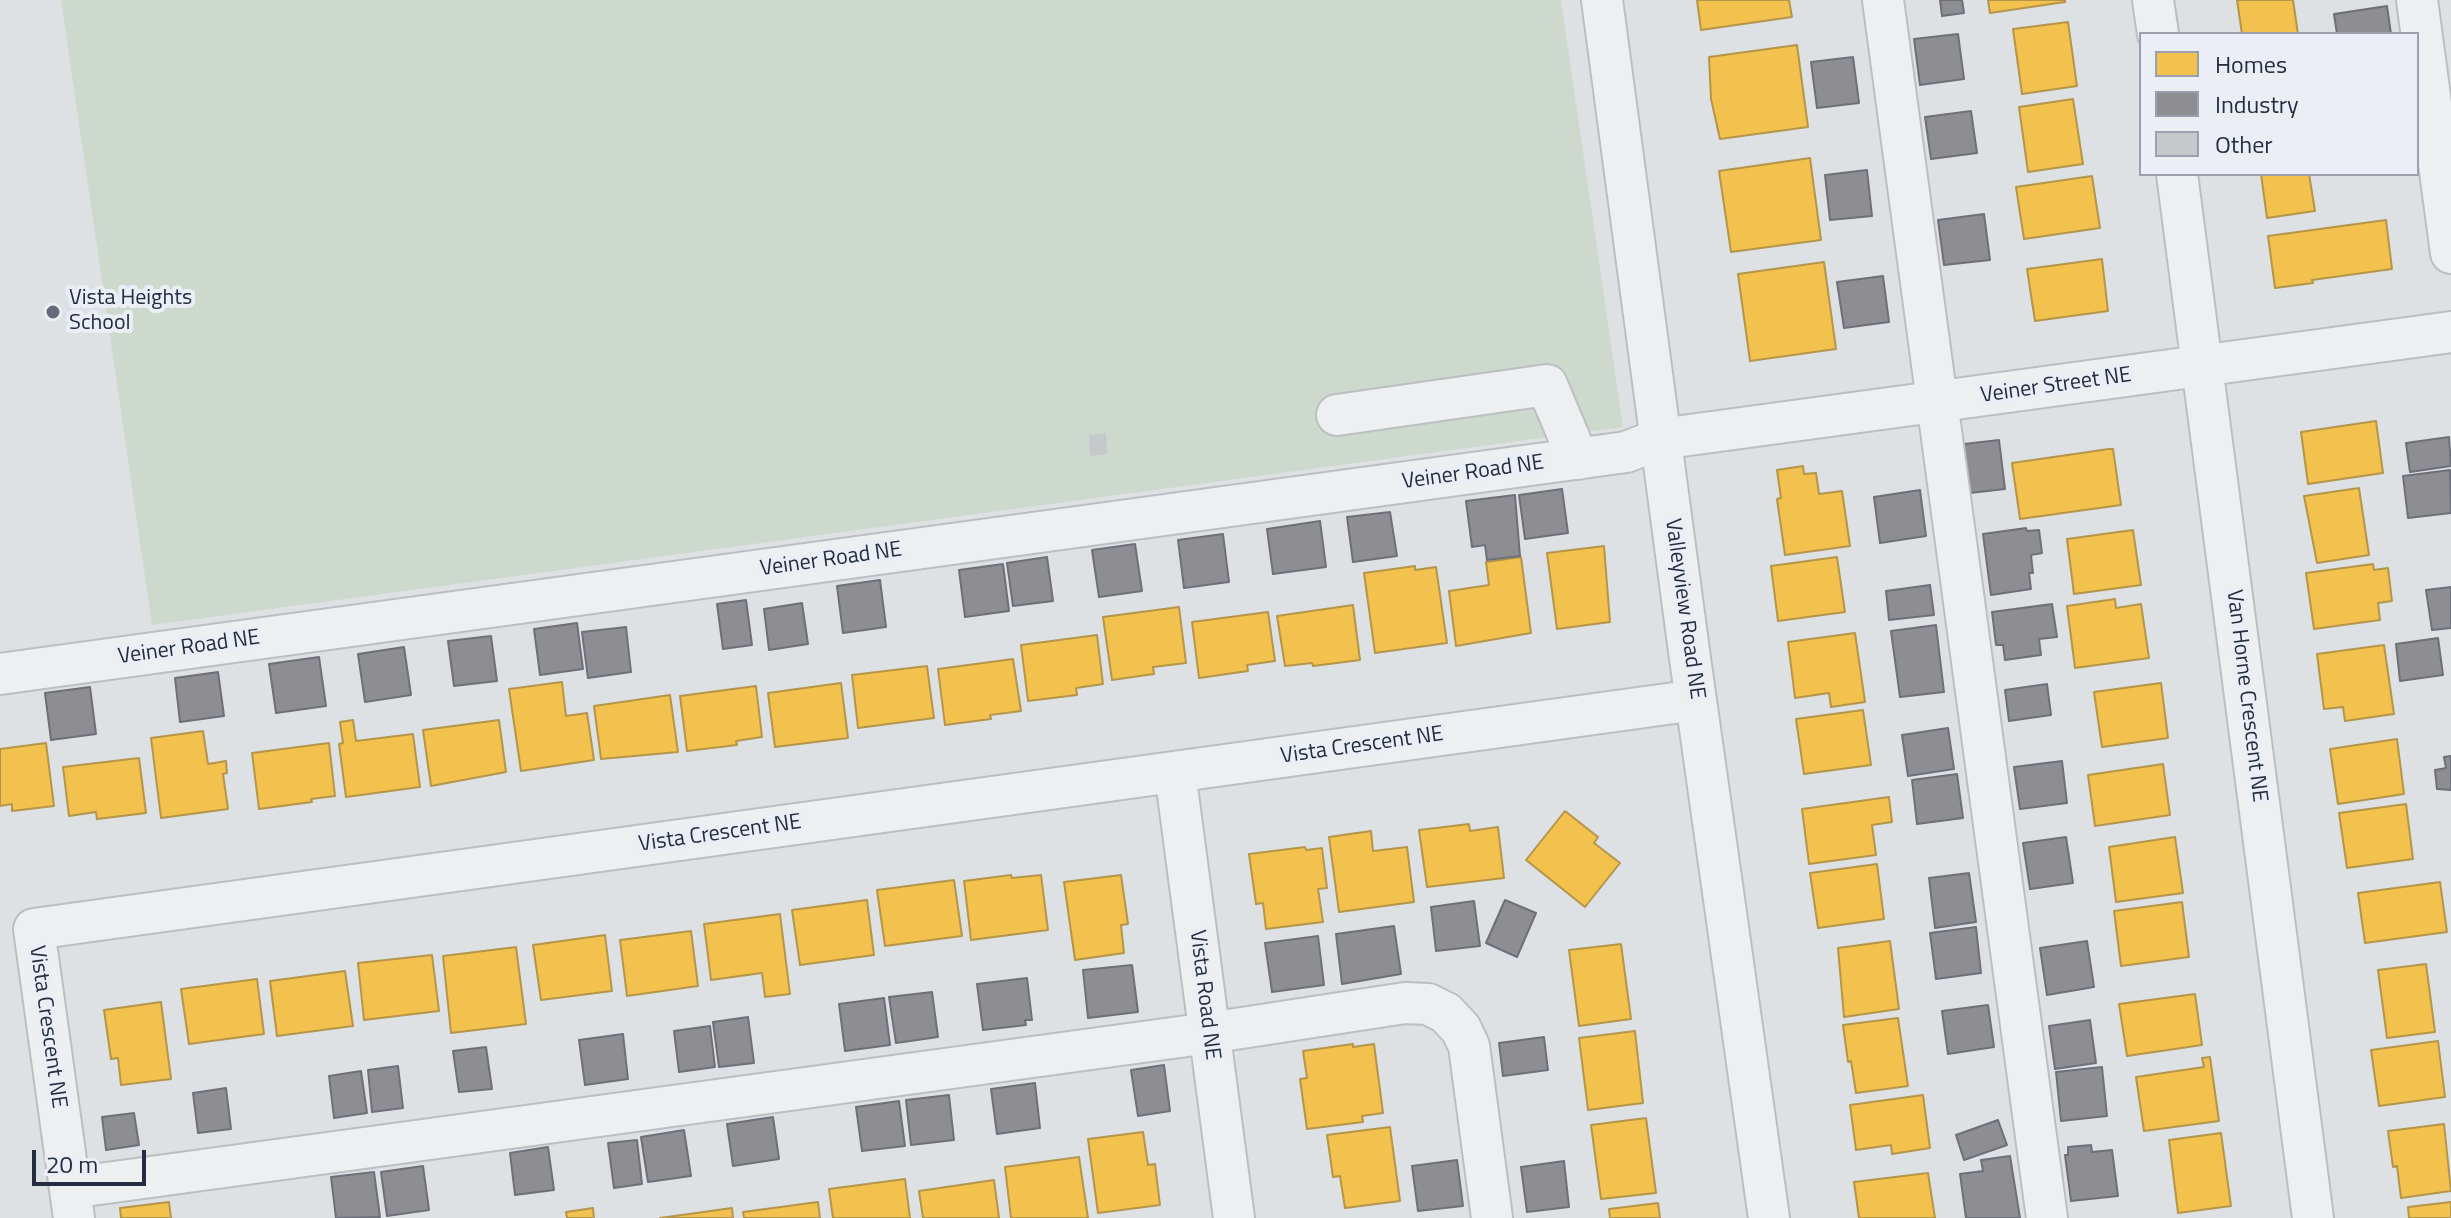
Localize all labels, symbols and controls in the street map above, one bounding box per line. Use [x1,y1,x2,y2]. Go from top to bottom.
legend [2139,32,2419,176]
text: Homes [2215,46,2287,82]
text: Industry [2215,86,2299,122]
text: Other [2215,126,2273,162]
place label: Vista Heights School [69,286,192,338]
marker: Vista Heights School [44,303,62,321]
street label: Veiner Street NE [1979,362,2133,410]
street label: Veiner Road NE [1400,450,1546,496]
street label: Valleyview Road NE [1658,517,1710,701]
street label: Veiner Road NE [758,537,904,583]
street label: Van Horne Crescent NE [2220,588,2272,804]
street label: Veiner Road NE [116,625,262,671]
street label: Vista Crescent NE [1279,722,1445,770]
street label: Vista Crescent NE [637,810,803,858]
street label: Vista Road NE [1183,928,1225,1062]
street label: Vista Crescent NE [23,944,71,1110]
scale bar [36,1134,150,1184]
text: 20 m [46,1146,98,1182]

